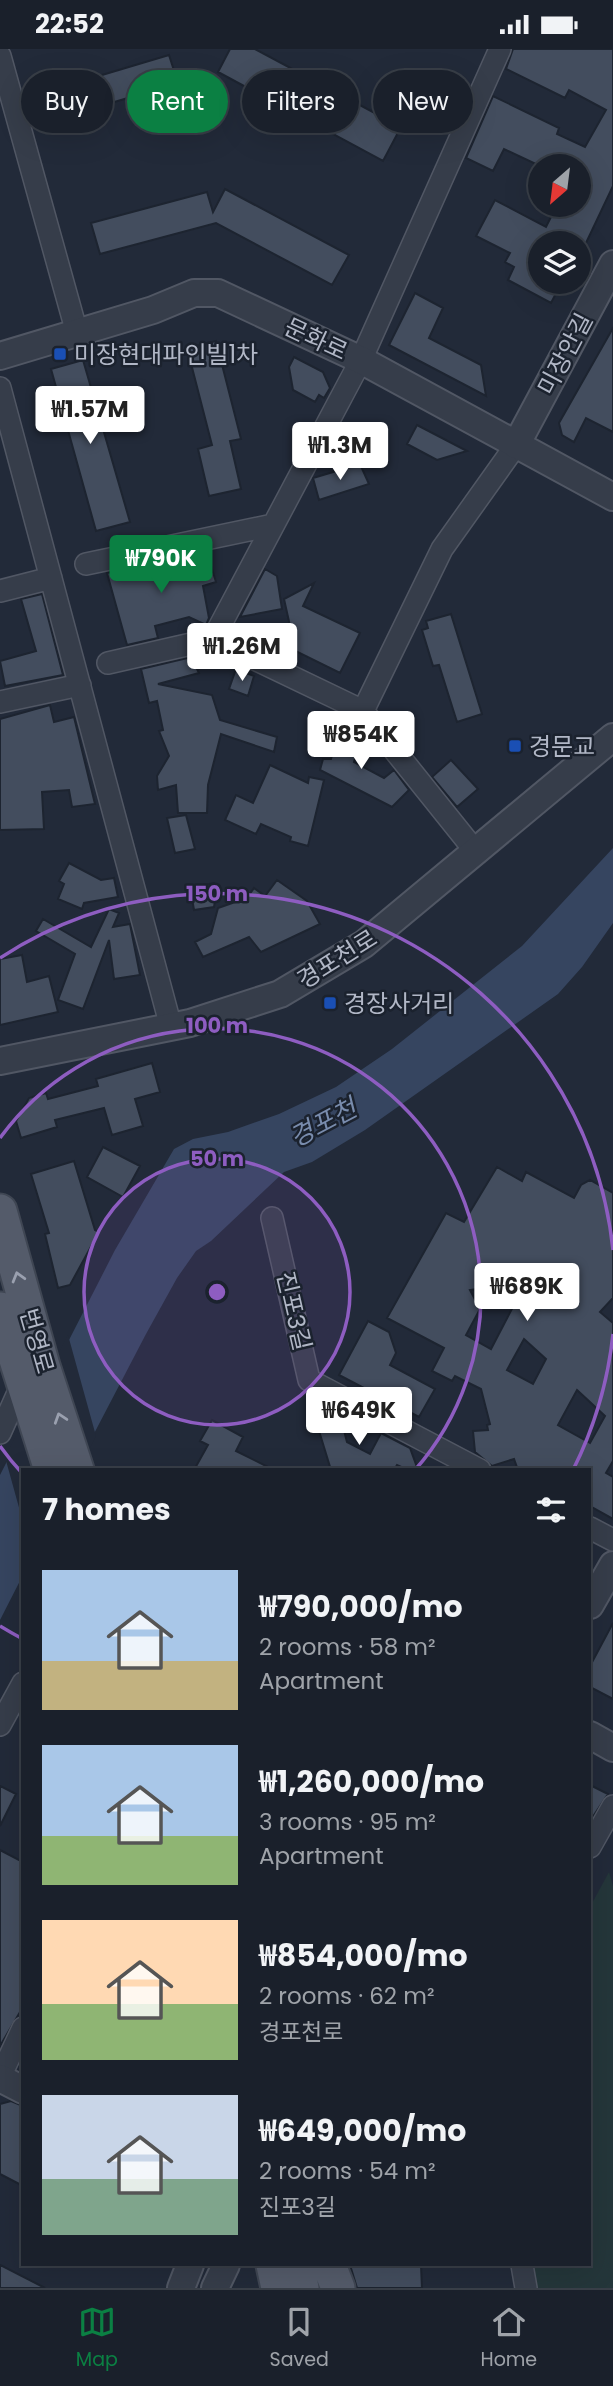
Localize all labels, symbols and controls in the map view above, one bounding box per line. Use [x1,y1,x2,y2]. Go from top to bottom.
text: 22:52 [35,6,104,42]
chip: Buy [21,70,113,133]
chip: Rent [127,70,228,133]
chip: Filters [242,70,359,133]
chip: New [373,70,473,133]
north arrow [528,154,592,217]
map controls [528,154,591,294]
button: layers [528,231,591,294]
street label: 미장안길 [530,307,600,401]
street label: 문화로 [279,310,353,368]
place label: 미장현대파인빌1차 [74,338,258,371]
marker: 미장현대파인빌1차 [52,346,68,362]
pin: ₩1.57M [33,387,147,446]
text: ₩1.57M [51,393,129,425]
pin: ₩1.3M [291,423,389,482]
text: ₩1.3M [308,429,372,461]
pin: ₩790K [112,535,210,595]
text: ₩790K [125,542,197,574]
pin: ₩1.26M [185,623,299,683]
text: ₩1.26M [203,630,281,662]
pin: ₩854K [312,711,410,771]
text: ₩854K [323,718,399,750]
place label: 경문교 [529,730,595,763]
marker: 경문교 [507,738,523,754]
text: 150 m [186,879,248,908]
street label: 경포천로 [291,922,383,996]
place label: 경장사거리 [344,987,454,1020]
marker: 경장사거리 [322,995,338,1011]
text: 100 m [186,1011,248,1040]
water label: 경포천 [283,1089,366,1156]
text: 50 m [190,1144,244,1173]
pin: ₩689K [478,1263,576,1323]
street label: 진포3길 [269,1268,319,1354]
text: ₩689K [490,1270,564,1302]
one-way arrow [12,1271,27,1283]
centre of rings [205,1280,229,1304]
street label: 번영로 [12,1305,62,1377]
pin: ₩649K [310,1387,408,1447]
text: ₩649K [322,1394,396,1426]
one-way arrow [54,1413,68,1425]
text: 7 homes [42,1488,171,1531]
icon: filters [532,1491,570,1529]
text: ₩790,000/mo [259,1585,463,1628]
icon: home [98,1598,182,1682]
text: 2 rooms · 58 m² [259,1631,436,1663]
text: Apartment [259,1665,384,1697]
text: ₩1,260,000/mo [259,1760,484,1803]
icon: home [98,1773,182,1857]
text: 3 rooms · 95 m² [259,1806,436,1838]
text: Apartment [259,1840,384,1872]
text: ₩854,000/mo [259,1934,468,1977]
icon: home [98,1948,182,2032]
text: 2 rooms · 62 m² [259,1980,435,2012]
text: 경포천로 [259,2016,344,2048]
text: ₩649,000/mo [259,2109,466,2152]
icon: home [98,2123,182,2207]
text: 2 rooms · 54 m² [259,2155,436,2187]
text: 진포3길 [259,2191,336,2223]
tab: Map [76,2303,118,2374]
tab: Saved [270,2303,329,2374]
tab: Home [480,2303,537,2374]

